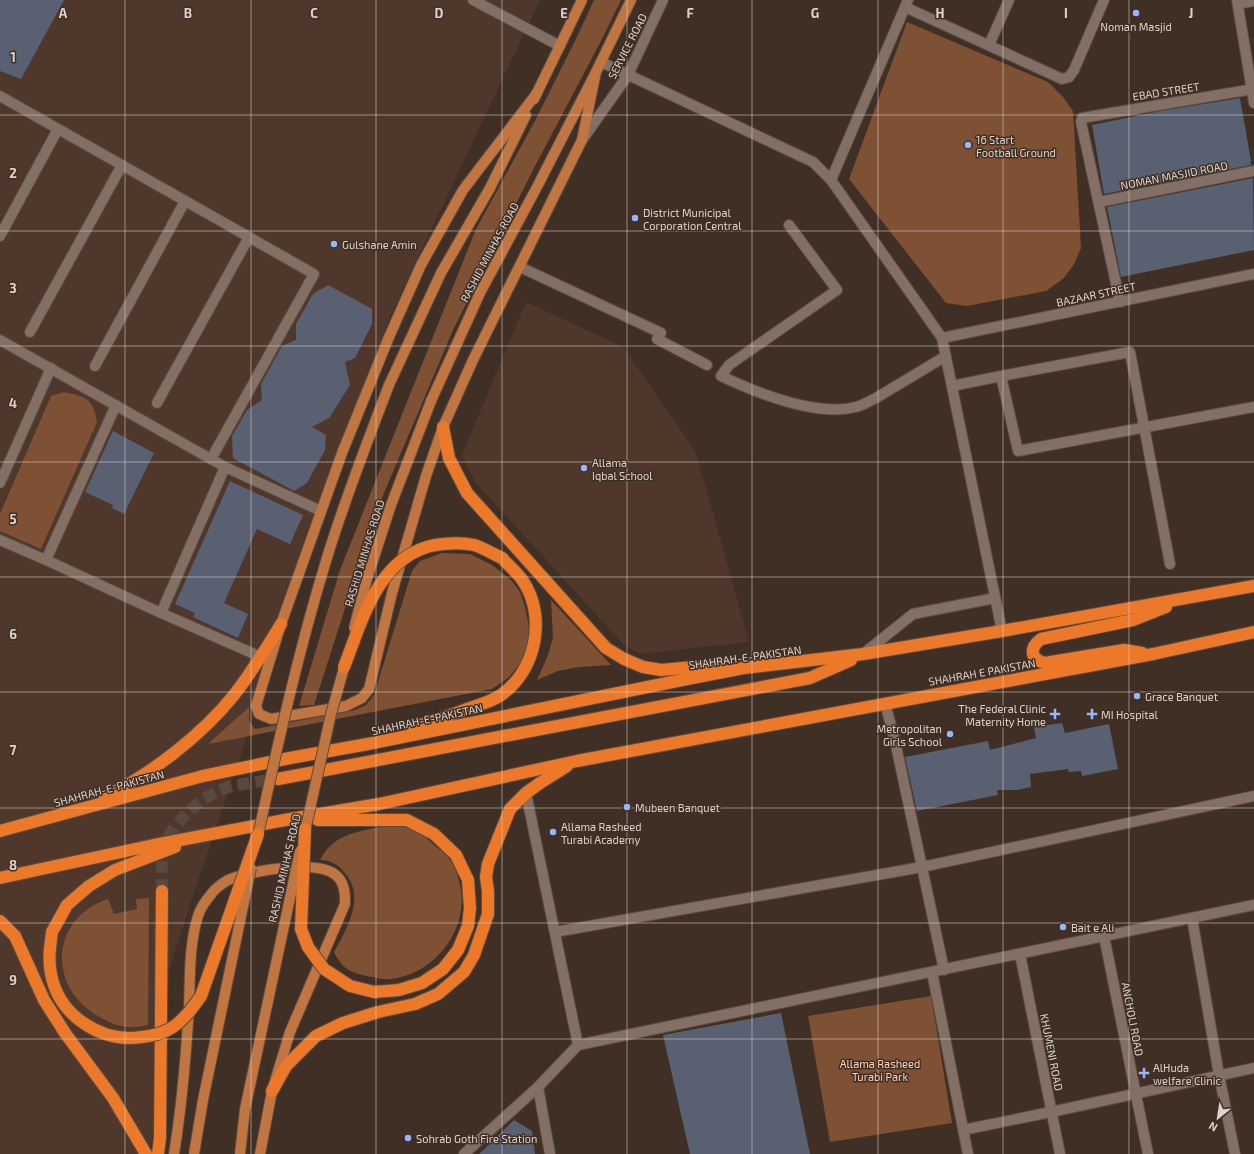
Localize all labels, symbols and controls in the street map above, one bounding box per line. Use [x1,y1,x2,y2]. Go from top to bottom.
text: A [59,5,68,21]
text: B [184,5,192,21]
text: C [310,5,318,21]
text: D [435,5,444,21]
text: E [560,5,568,21]
text: F [686,5,694,21]
text: G [811,5,819,21]
text: H [936,5,945,21]
text: I [1064,5,1068,21]
text: J [1189,5,1193,21]
marker: Noman Masjid [1131,8,1141,18]
street label: SERVICE ROAD [605,11,649,81]
place label: Noman Masjid [1100,20,1172,34]
text: 1 [10,49,16,65]
street label: EBAD STREET [1132,79,1201,103]
place label: 16 Start Football Ground [976,133,1056,159]
marker: 16 Start Football Ground [963,140,973,150]
street label: NOMAN MASJID ROAD [1119,158,1229,192]
text: 2 [9,165,17,181]
street label: RASHID MINHAS ROAD [457,200,521,304]
place label: District Municipal Corporation Central [643,206,742,232]
marker: District Municipal Corporation Central [630,213,640,223]
place label: Gulshane Amin [342,238,417,251]
marker: Gulshane Amin [329,239,339,249]
street label: BAZAAR STREET [1055,279,1138,309]
text: 3 [9,280,17,296]
text: 4 [9,395,17,411]
place label: Allama Iqbal School [592,456,653,482]
marker: Allama Iqbal School [579,463,589,473]
street label: RASHID MINHAS ROAD [342,498,386,608]
text: 5 [9,511,17,527]
text: 6 [9,626,17,642]
street label: SHAHRAH-E-PAKISTAN [688,643,802,671]
street label: SHAHRAH E PAKISTAN [927,656,1037,688]
place label: Grace Banquet [1145,690,1218,703]
marker: Grace Banquet [1132,691,1142,701]
street label: SHAHRAH-E-PAKISTAN [370,701,484,737]
place label: The Federal Clinic Maternity Home [958,702,1046,728]
marker: The Federal Clinic Maternity Home [1049,708,1061,720]
marker: MI Hospital [1086,708,1098,720]
place label: MI Hospital [1101,708,1159,721]
place label: Metropolitan Girls School [876,722,943,748]
marker: Metropolitan Girls School [945,729,955,739]
text: 7 [10,742,17,758]
street label: SHAHRAH-E-PAKISTAN [52,767,166,809]
place label: Mubeen Banquet [635,801,720,814]
marker: Mubeen Banquet [622,802,632,812]
street label: RASHID MINHAS ROAD [265,812,303,924]
place label: Allama Rasheed Turabi Academy [561,820,641,846]
marker: Allama Rasheed Turabi Academy [548,827,558,837]
text: 8 [9,857,17,873]
place label: Bait e Ali [1071,921,1114,934]
marker: Bait e Ali [1058,922,1068,932]
text: 9 [9,972,17,988]
street label: ANCHOLI ROAD [1119,981,1147,1057]
street label: KHUMENI ROAD [1038,1012,1066,1092]
park label: Allama Rasheed Turabi Park [840,1057,920,1083]
place label: AlHuda welfare Clinic [1153,1061,1221,1087]
marker: AlHuda welfare Clinic [1138,1067,1150,1079]
north arrow [1198,1098,1238,1138]
text: N [1206,1119,1219,1135]
place label: Sohrab Goth Fire Station [416,1132,537,1145]
marker: Sohrab Goth Fire Station [403,1133,413,1143]

